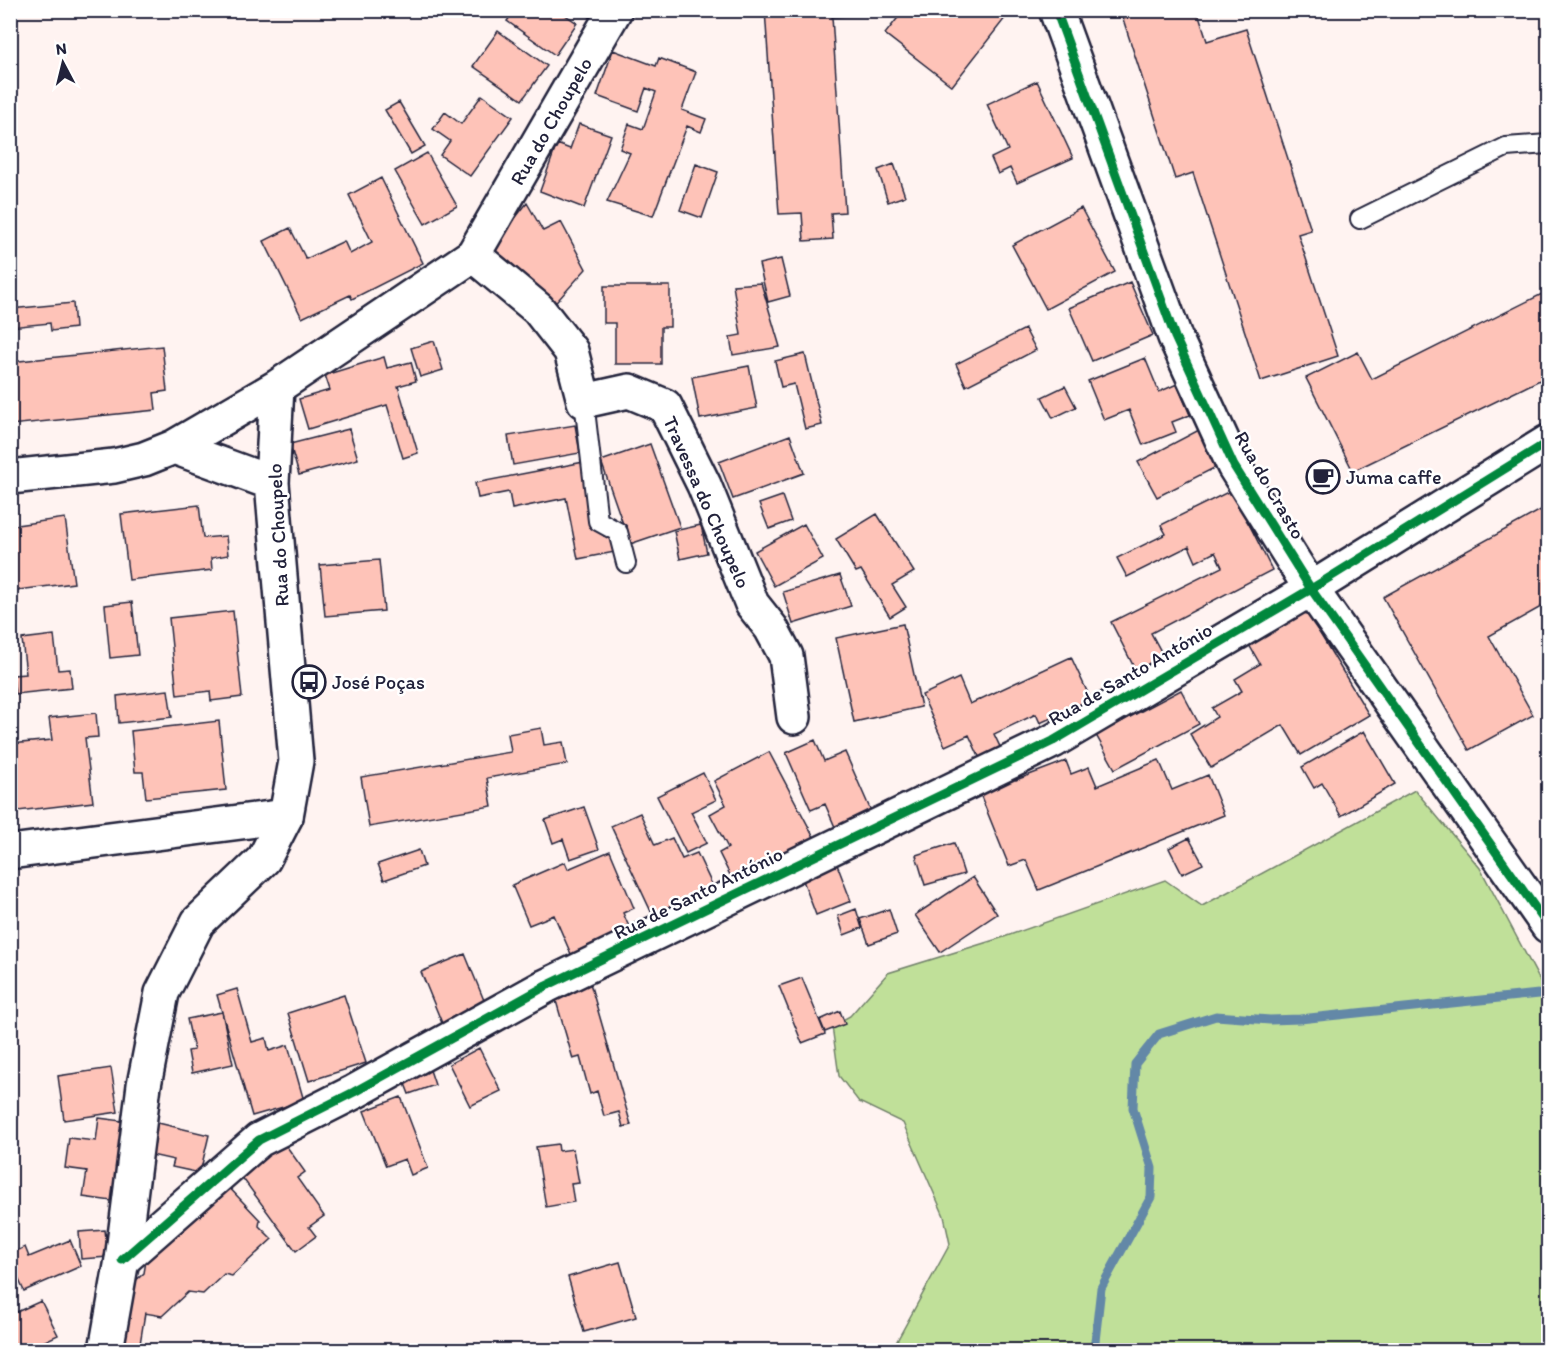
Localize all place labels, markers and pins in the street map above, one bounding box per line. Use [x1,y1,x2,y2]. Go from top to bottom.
cafe icon: Juma caffe [1305,459,1341,495]
place label: Juma caffe [1346,465,1441,489]
bus stop icon: José Poças [291,664,327,700]
place label: José Poças [332,670,425,694]

